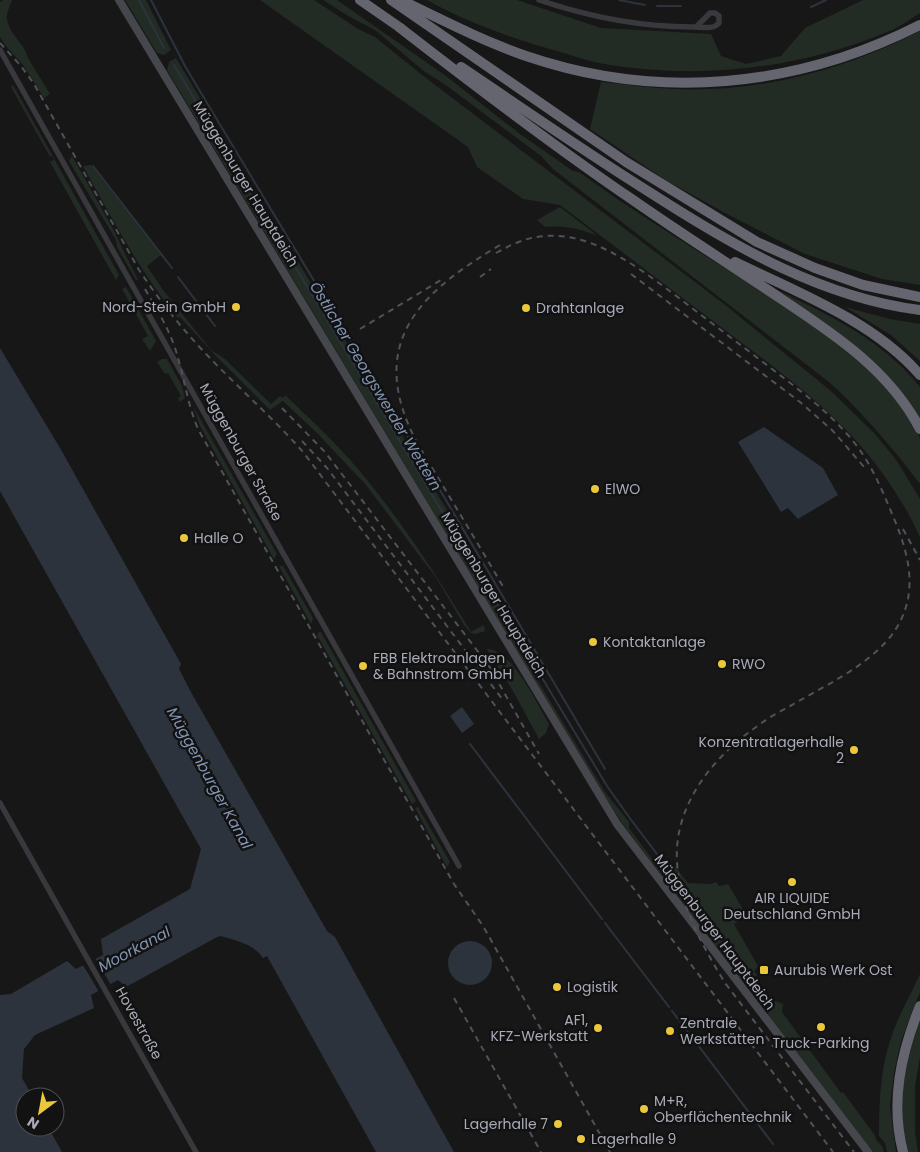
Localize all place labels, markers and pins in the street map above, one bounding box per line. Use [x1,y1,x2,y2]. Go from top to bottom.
place label: Nord-Stein GmbH [102,297,226,317]
place label: Drahtanlage [536,298,624,318]
marker: Nord-Stein GmbH [230,301,242,313]
marker: Drahtanlage [520,302,532,314]
place label: ElWO [605,479,640,499]
marker: ElWO [589,483,601,495]
place label: Halle O [194,528,243,548]
marker: Halle O [178,532,190,544]
place label: Kontaktanlage [603,632,706,652]
marker: Kontaktanlage [587,636,599,648]
place label: FBB Elektroanlagen & Bahnstrom GmbH [373,648,512,684]
place label: RWO [732,654,765,674]
marker: RWO [716,658,728,670]
marker: FBB Elektroanlagen & Bahnstrom GmbH [357,660,369,672]
place label: Konzentratlagerhalle 2 [699,732,844,768]
marker: Konzentratlagerhalle 2 [848,744,860,756]
marker: AIR LIQUIDE Deutschland GmbH [786,876,798,888]
place label: AIR LIQUIDE Deutschland GmbH [724,888,860,924]
place label: Aurubis Werk Ost [774,960,892,980]
marker: Aurubis Werk Ost [758,964,770,976]
place label: Logistik [567,977,619,997]
marker: Logistik [551,981,563,993]
place label: AF1, KFZ-Werkstatt [490,1010,588,1046]
place label: Zentrale Werkstätten [680,1013,764,1049]
marker: Truck-Parking [815,1021,827,1033]
marker: AF1, KFZ-Werkstatt [592,1022,604,1034]
marker: Zentrale Werkstätten [664,1025,676,1037]
place label: Truck-Parking [772,1033,870,1053]
place label: M+R, Oberflächentechnik [654,1091,793,1127]
marker: M+R, Oberflächentechnik [638,1103,650,1115]
place label: Lagerhalle 7 [464,1114,548,1134]
marker: Lagerhalle 7 [552,1118,564,1130]
place label: Lagerhalle 9 [591,1129,676,1149]
marker: Lagerhalle 9 [575,1133,587,1145]

